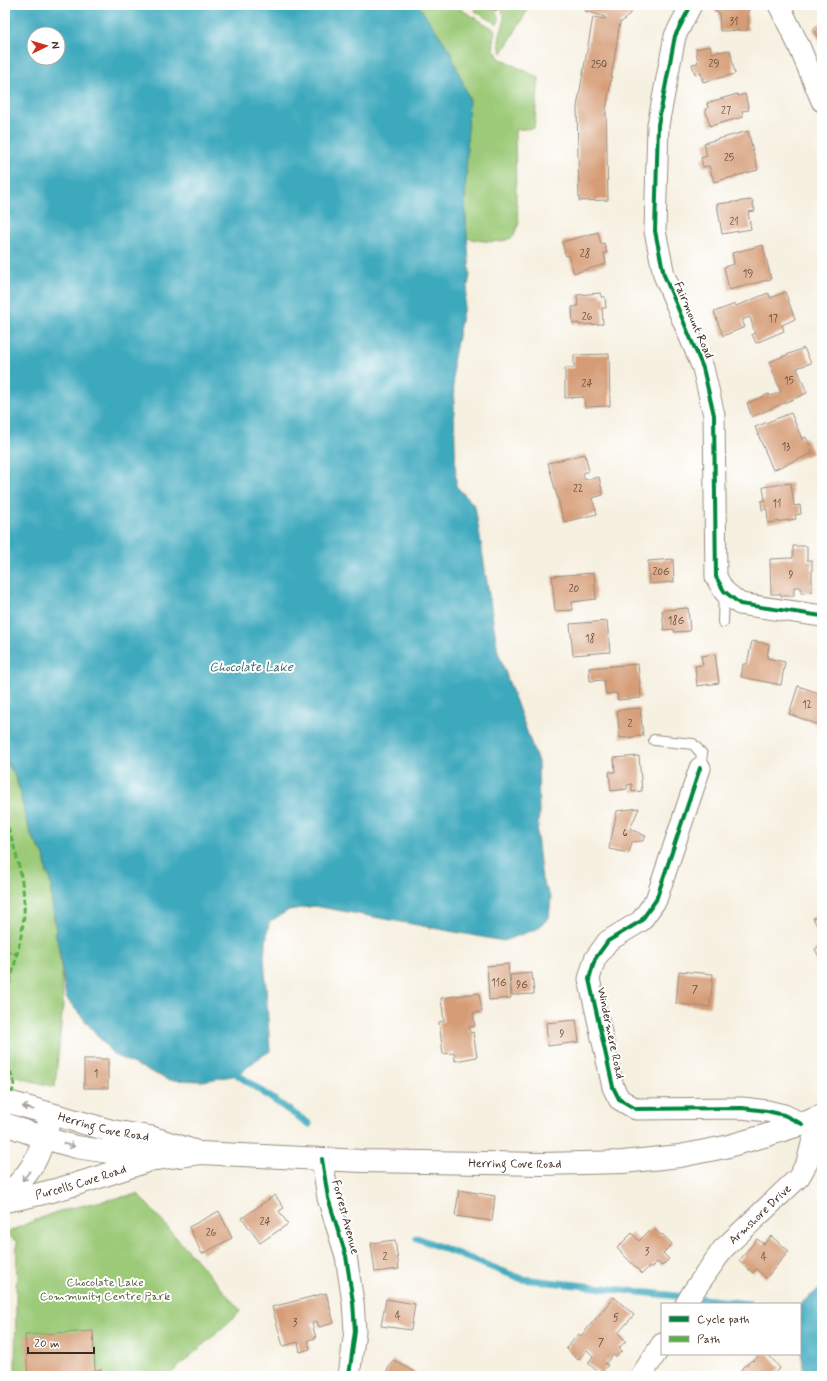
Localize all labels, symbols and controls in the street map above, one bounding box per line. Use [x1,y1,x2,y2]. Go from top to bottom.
house number: 31 [730,16,738,29]
north arrow [26,26,66,66]
text: N [48,41,62,49]
house number: 29 [709,58,719,71]
house number: 250 [591,59,607,72]
house number: 27 [721,105,731,118]
house number: 25 [724,152,734,165]
house number: 21 [729,216,739,229]
house number: 28 [580,247,590,261]
house number: 19 [743,268,753,281]
street label: Fairmount Road [670,280,716,361]
house number: 26 [582,311,593,324]
house number: 17 [768,313,778,326]
house number: 15 [784,375,794,388]
house number: 24 [582,378,592,391]
house number: 13 [782,441,790,454]
house number: 22 [573,483,583,496]
house number: 11 [773,498,781,511]
house number: 20G [652,566,670,579]
house number: 9 [789,569,794,582]
house number: 20 [569,583,580,596]
house number: 18G [668,614,685,628]
house number: 18 [585,632,595,646]
water label: Chocolate Lake [209,659,294,676]
house number: 12 [802,699,812,712]
house number: 2 [628,718,633,731]
house number: 6 [622,827,628,840]
house number: 11G [491,977,507,990]
house number: 9G [516,979,528,992]
house number: 7 [692,984,698,997]
street label: Windermere Road [592,986,628,1081]
house number: 9 [560,1028,565,1041]
house number: 1 [94,1068,98,1081]
one-way arrow [21,1104,34,1111]
street label: Herring Cove Road [56,1109,150,1146]
one-way arrow [62,1142,75,1149]
street label: Herring Cove Road [468,1156,562,1173]
street label: Purcells Cove Road [34,1162,129,1204]
one-way arrow [21,1170,30,1181]
street label: Forrest Avenue [327,1178,363,1256]
street label: Armshore Drive [726,1181,795,1248]
house number: 24 [260,1216,270,1229]
house number: 26 [206,1227,217,1240]
house number: 3 [645,1246,650,1259]
house number: 2 [383,1251,388,1264]
house number: 4 [761,1251,767,1264]
park label: Chocolate Lake Community Centre Park [40,1275,170,1305]
legend [661,1303,801,1355]
house number: 4 [395,1310,401,1323]
house number: 5 [613,1312,619,1325]
text: Cycle path [697,1312,749,1328]
house number: 3 [293,1317,298,1330]
scale bar [28,1329,94,1355]
text: Path [697,1332,720,1348]
text: 20 m [34,1336,60,1352]
house number: 7 [598,1337,604,1350]

